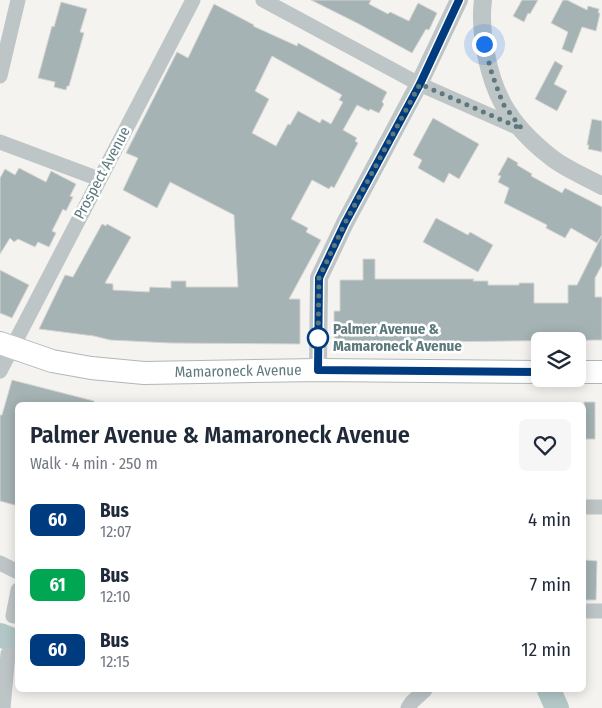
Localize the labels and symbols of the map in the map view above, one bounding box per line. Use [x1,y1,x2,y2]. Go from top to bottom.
your location [472,32,497,57]
street label: Prospect Avenue [70,124,134,222]
place label: Palmer Avenue & Mamaroneck Avenue [333,320,462,355]
marker: Palmer Avenue & Mamaroneck Avenue [307,327,329,349]
street label: Mamaroneck Avenue [174,361,302,381]

